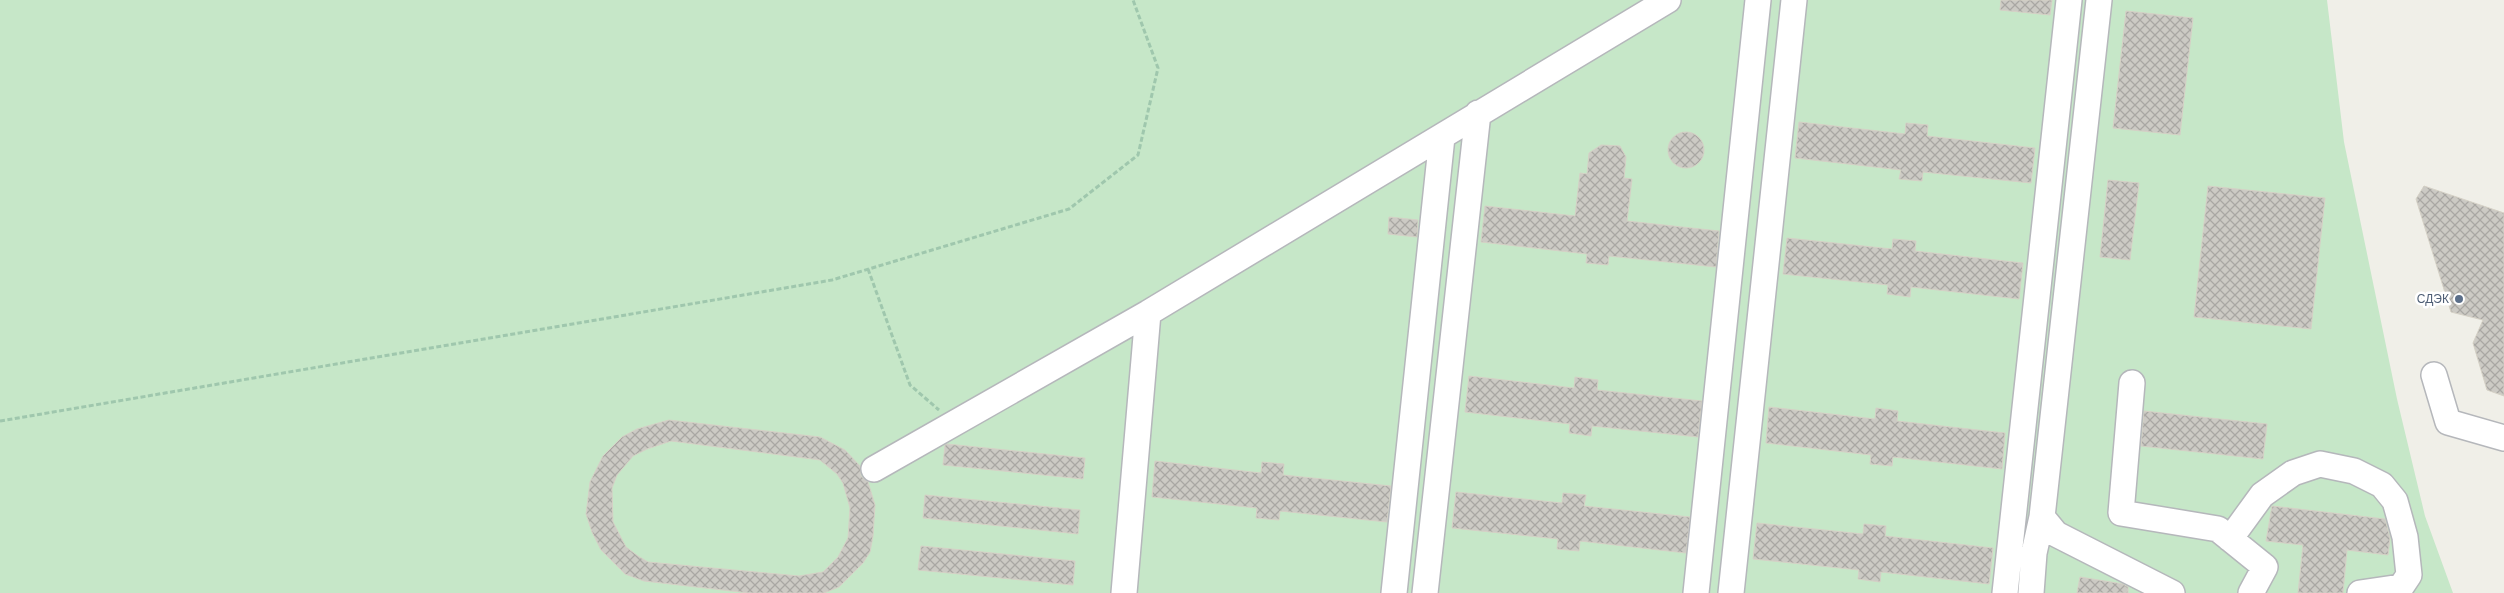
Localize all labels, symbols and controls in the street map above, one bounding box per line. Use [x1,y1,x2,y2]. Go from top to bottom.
place label: СДЭК [2417,292,2449,306]
marker: СДЭК [2453,293,2465,305]

